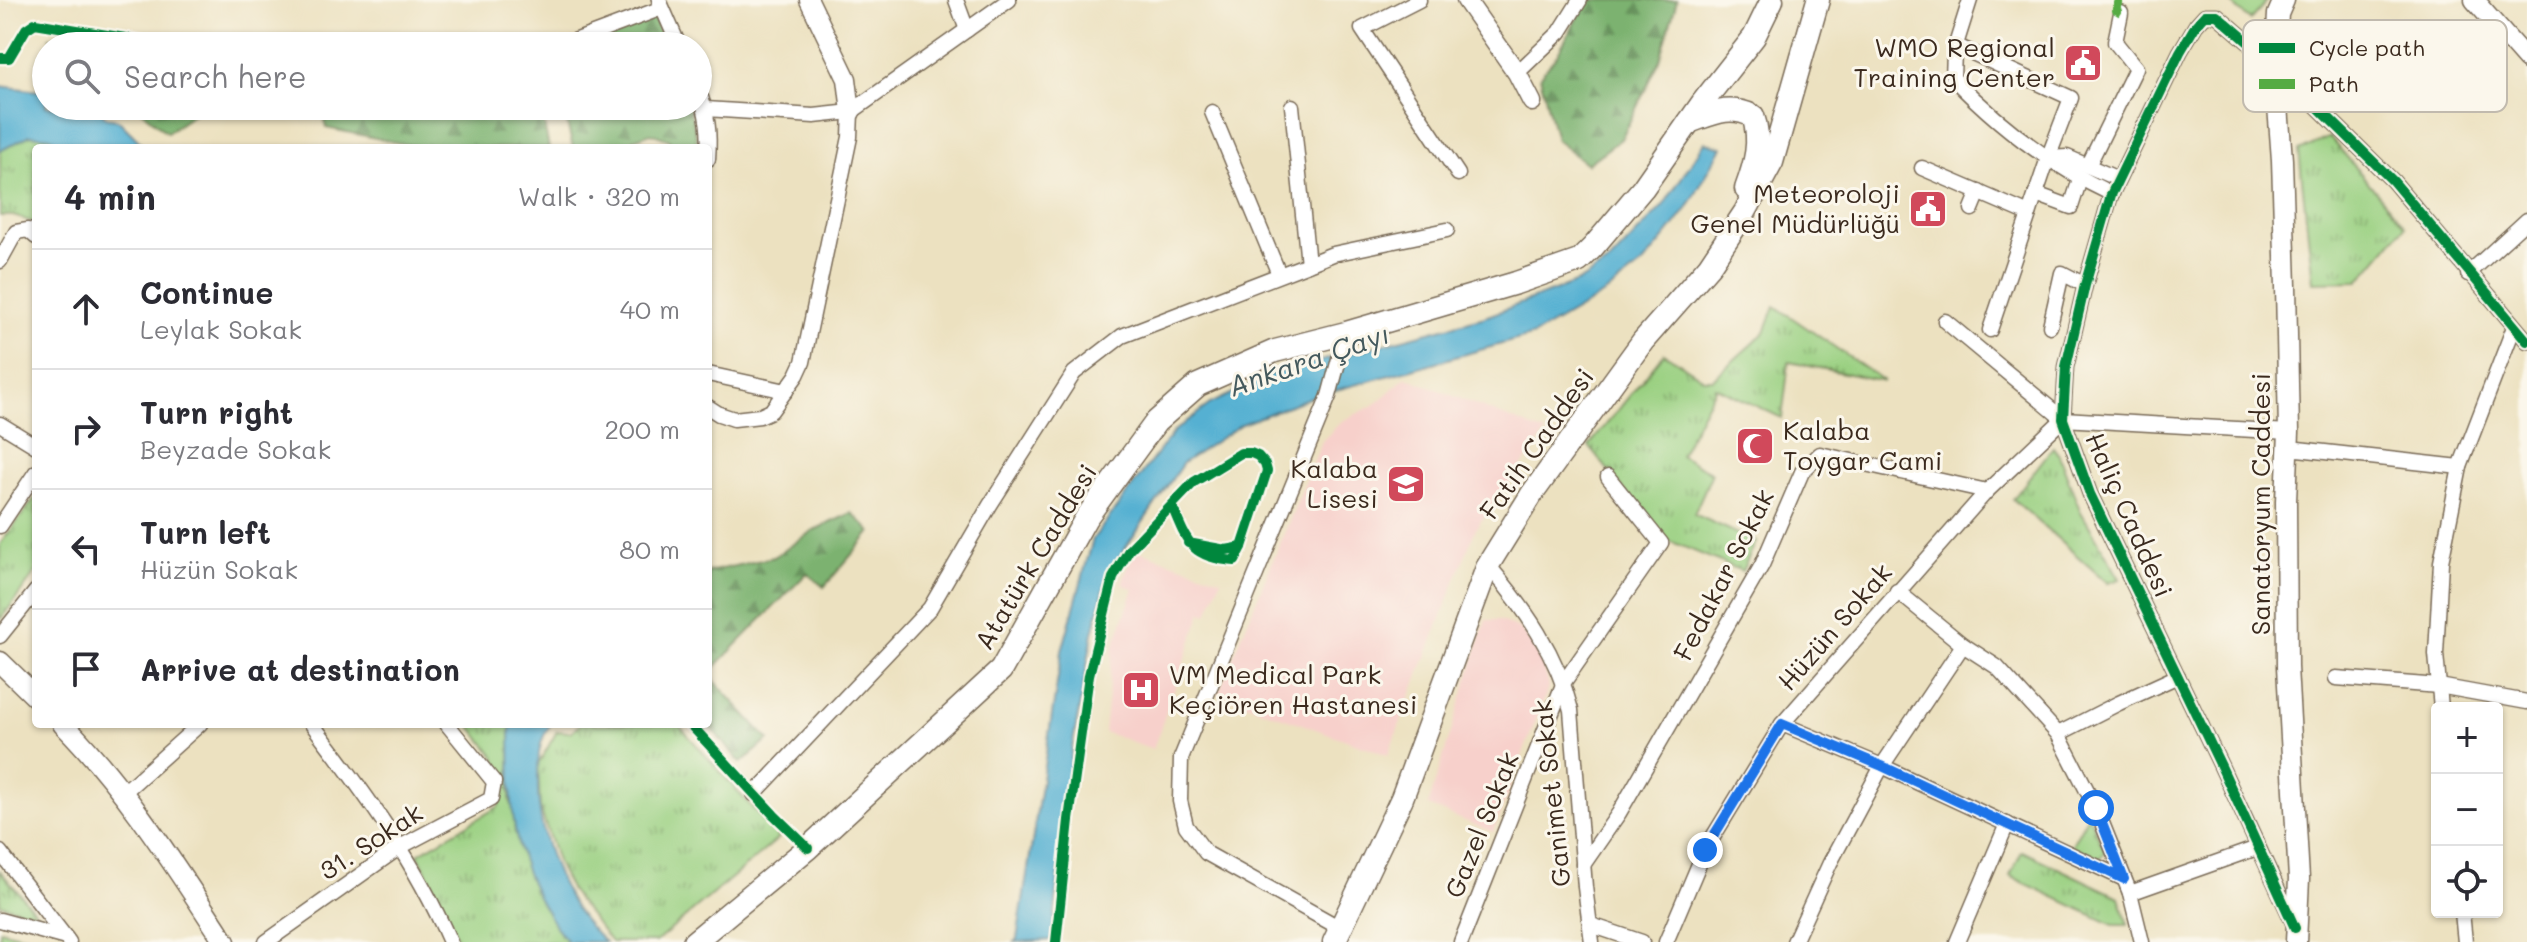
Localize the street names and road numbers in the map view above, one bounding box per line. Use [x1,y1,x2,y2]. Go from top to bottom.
street label: Fatih Caddesi [1471,361,1601,526]
street label: Sanatoryum Caddesi [2243,373,2277,635]
street label: Haliç Caddesi [2078,427,2181,602]
street label: Atatürk Caddesi [966,457,1104,656]
street label: Fedakar Sokak [1665,483,1781,666]
street label: Hüzün Sokak [1770,556,1899,697]
street label: Ganimet Sokak [1524,698,1578,889]
street label: Gazel Sokak [1436,747,1526,903]
street label: 31. Sokak [312,795,429,887]

